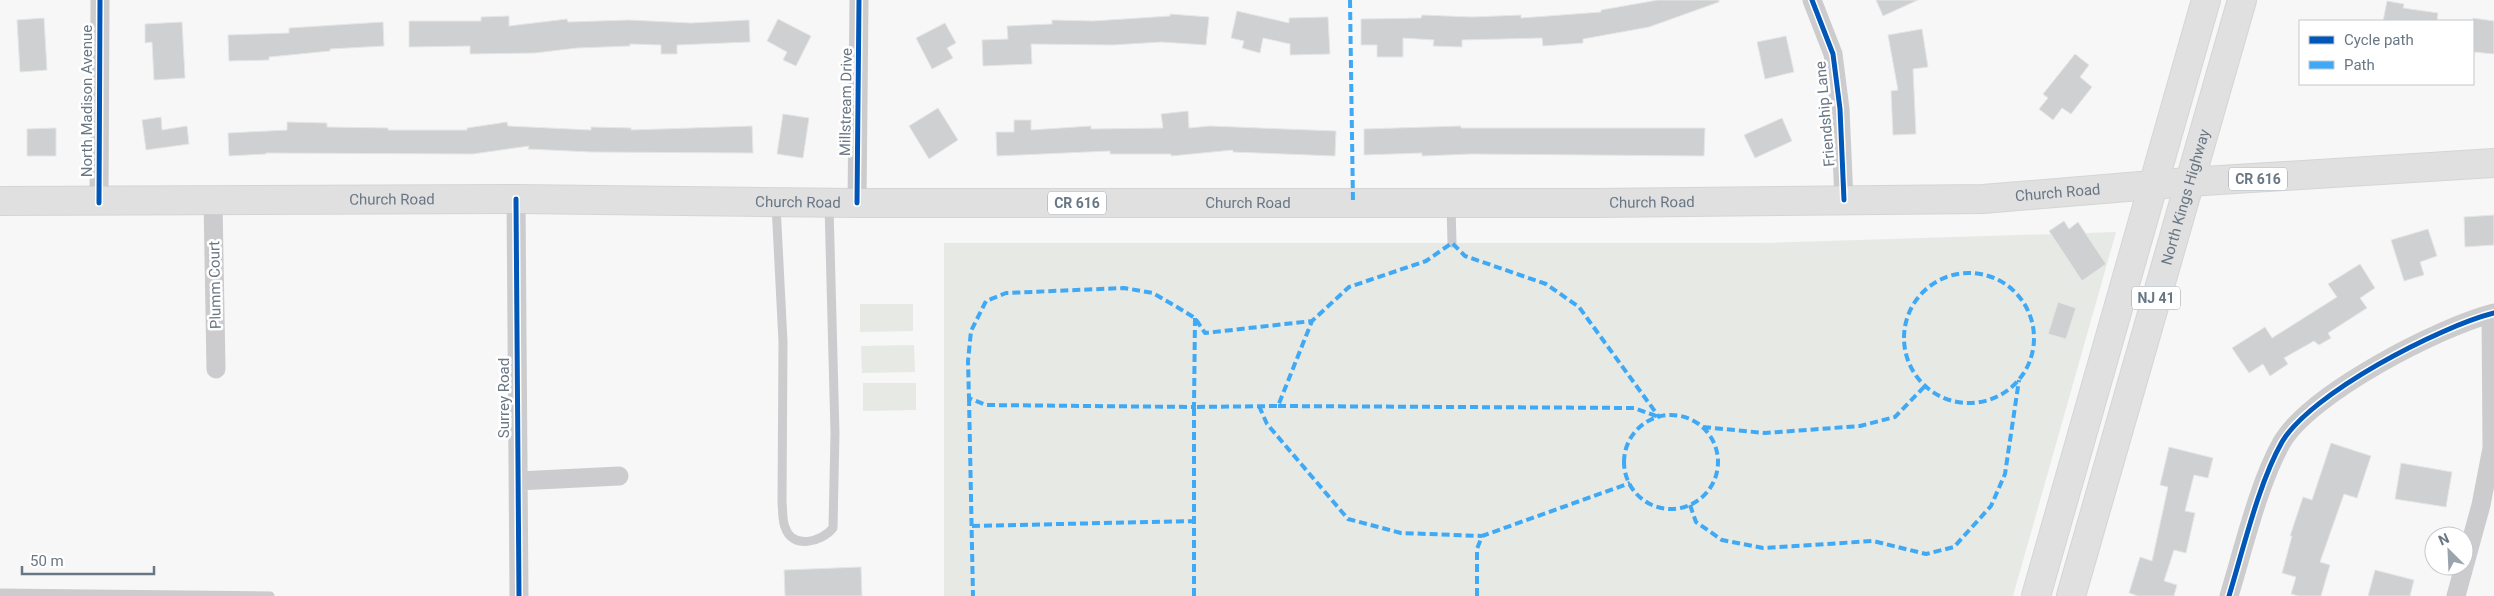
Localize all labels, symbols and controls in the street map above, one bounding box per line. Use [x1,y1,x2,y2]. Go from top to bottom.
legend [2299,20,2474,85]
street label: North Madison Avenue [78,25,96,177]
text: Cycle path [2344,31,2414,49]
street label: Millstream Drive [836,48,856,156]
text: Path [2344,56,2375,74]
street label: Friendship Lane [1811,60,1839,167]
street label: North Kings Highway [2157,127,2213,267]
road number: CR 616 [2229,168,2287,190]
street label: Church Road [2014,180,2101,205]
street label: Church Road [349,190,435,209]
road number: CR 616 [1048,192,1106,214]
street label: Church Road [755,193,841,212]
street label: Church Road [1609,193,1695,212]
street label: Church Road [1205,194,1291,212]
street label: Plumm Court [205,241,225,329]
road number: NJ 41 [2132,286,2180,310]
street label: Surrey Road [495,358,513,438]
north arrow [2424,526,2474,576]
text: N [2436,530,2451,548]
scale bar [22,544,155,576]
text: 50 m [30,552,64,570]

